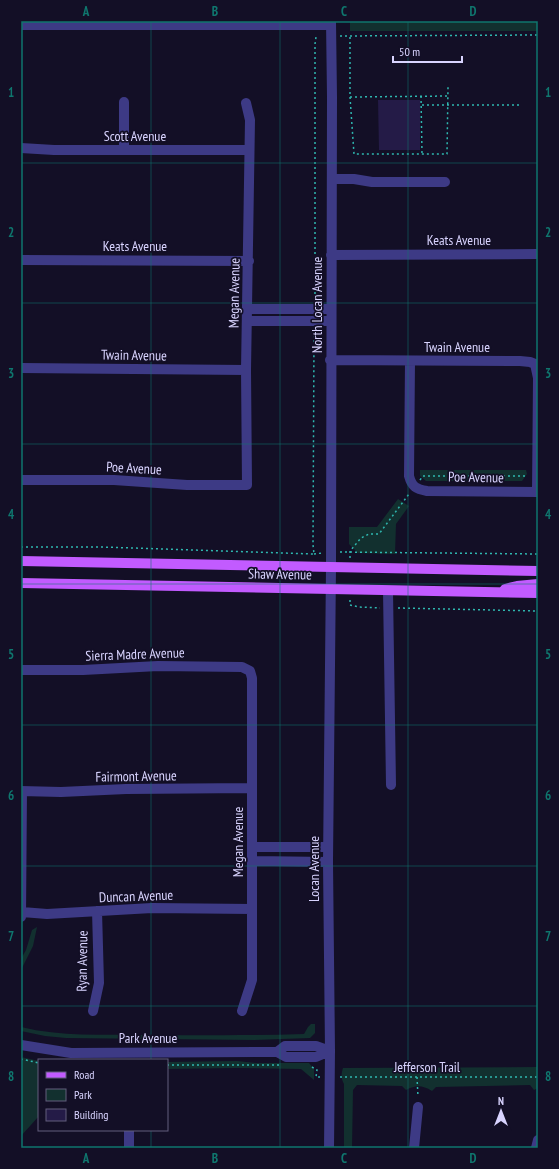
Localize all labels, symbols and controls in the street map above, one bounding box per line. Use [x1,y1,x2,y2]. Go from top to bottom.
text: A [82,3,90,20]
text: B [212,3,218,20]
text: C [341,3,347,20]
text: D [470,3,477,20]
scale bar [393,38,462,64]
text: 50 m [399,44,420,59]
text: 1 [8,84,14,101]
text: 1 [545,84,551,101]
street label: Scott Avenue [104,127,166,145]
text: 2 [8,224,14,241]
text: 2 [545,224,551,241]
street label: Keats Avenue [427,231,491,249]
street label: Keats Avenue [103,237,167,255]
street label: North Locan Avenue [308,256,326,353]
street label: Megan Avenue [224,257,244,328]
street label: Twain Avenue [424,338,490,356]
street label: Twain Avenue [101,345,167,365]
text: 3 [8,365,14,382]
text: 3 [545,365,551,382]
street label: Poe Avenue [106,458,163,478]
street label: Poe Avenue [448,468,504,486]
text: 4 [8,506,15,523]
text: 4 [545,506,552,523]
street label: Shaw Avenue [248,564,312,584]
street label: Sierra Madre Avenue [85,643,185,665]
text: 5 [8,646,14,663]
text: 5 [545,646,551,663]
street label: Fairmont Avenue [95,766,177,786]
text: 6 [8,787,14,804]
text: 6 [545,787,551,804]
street label: Megan Avenue [229,807,247,877]
street label: Locan Avenue [305,836,323,902]
street label: Duncan Avenue [99,886,174,906]
text: 7 [8,928,14,945]
text: 7 [545,928,551,945]
street label: Ryan Avenue [72,930,92,992]
street label: Park Avenue [119,1029,177,1047]
street label: Jefferson Trail [393,1058,461,1076]
legend [38,1059,168,1131]
text: Road [74,1067,94,1082]
text: 8 [8,1068,14,1085]
text: 8 [545,1068,551,1085]
text: Park [74,1087,92,1102]
north arrow [481,1091,521,1131]
text: N [498,1094,504,1108]
text: Building [74,1107,109,1122]
text: A [82,1150,90,1167]
text: B [212,1150,218,1167]
text: C [341,1150,347,1167]
text: D [470,1150,477,1167]

